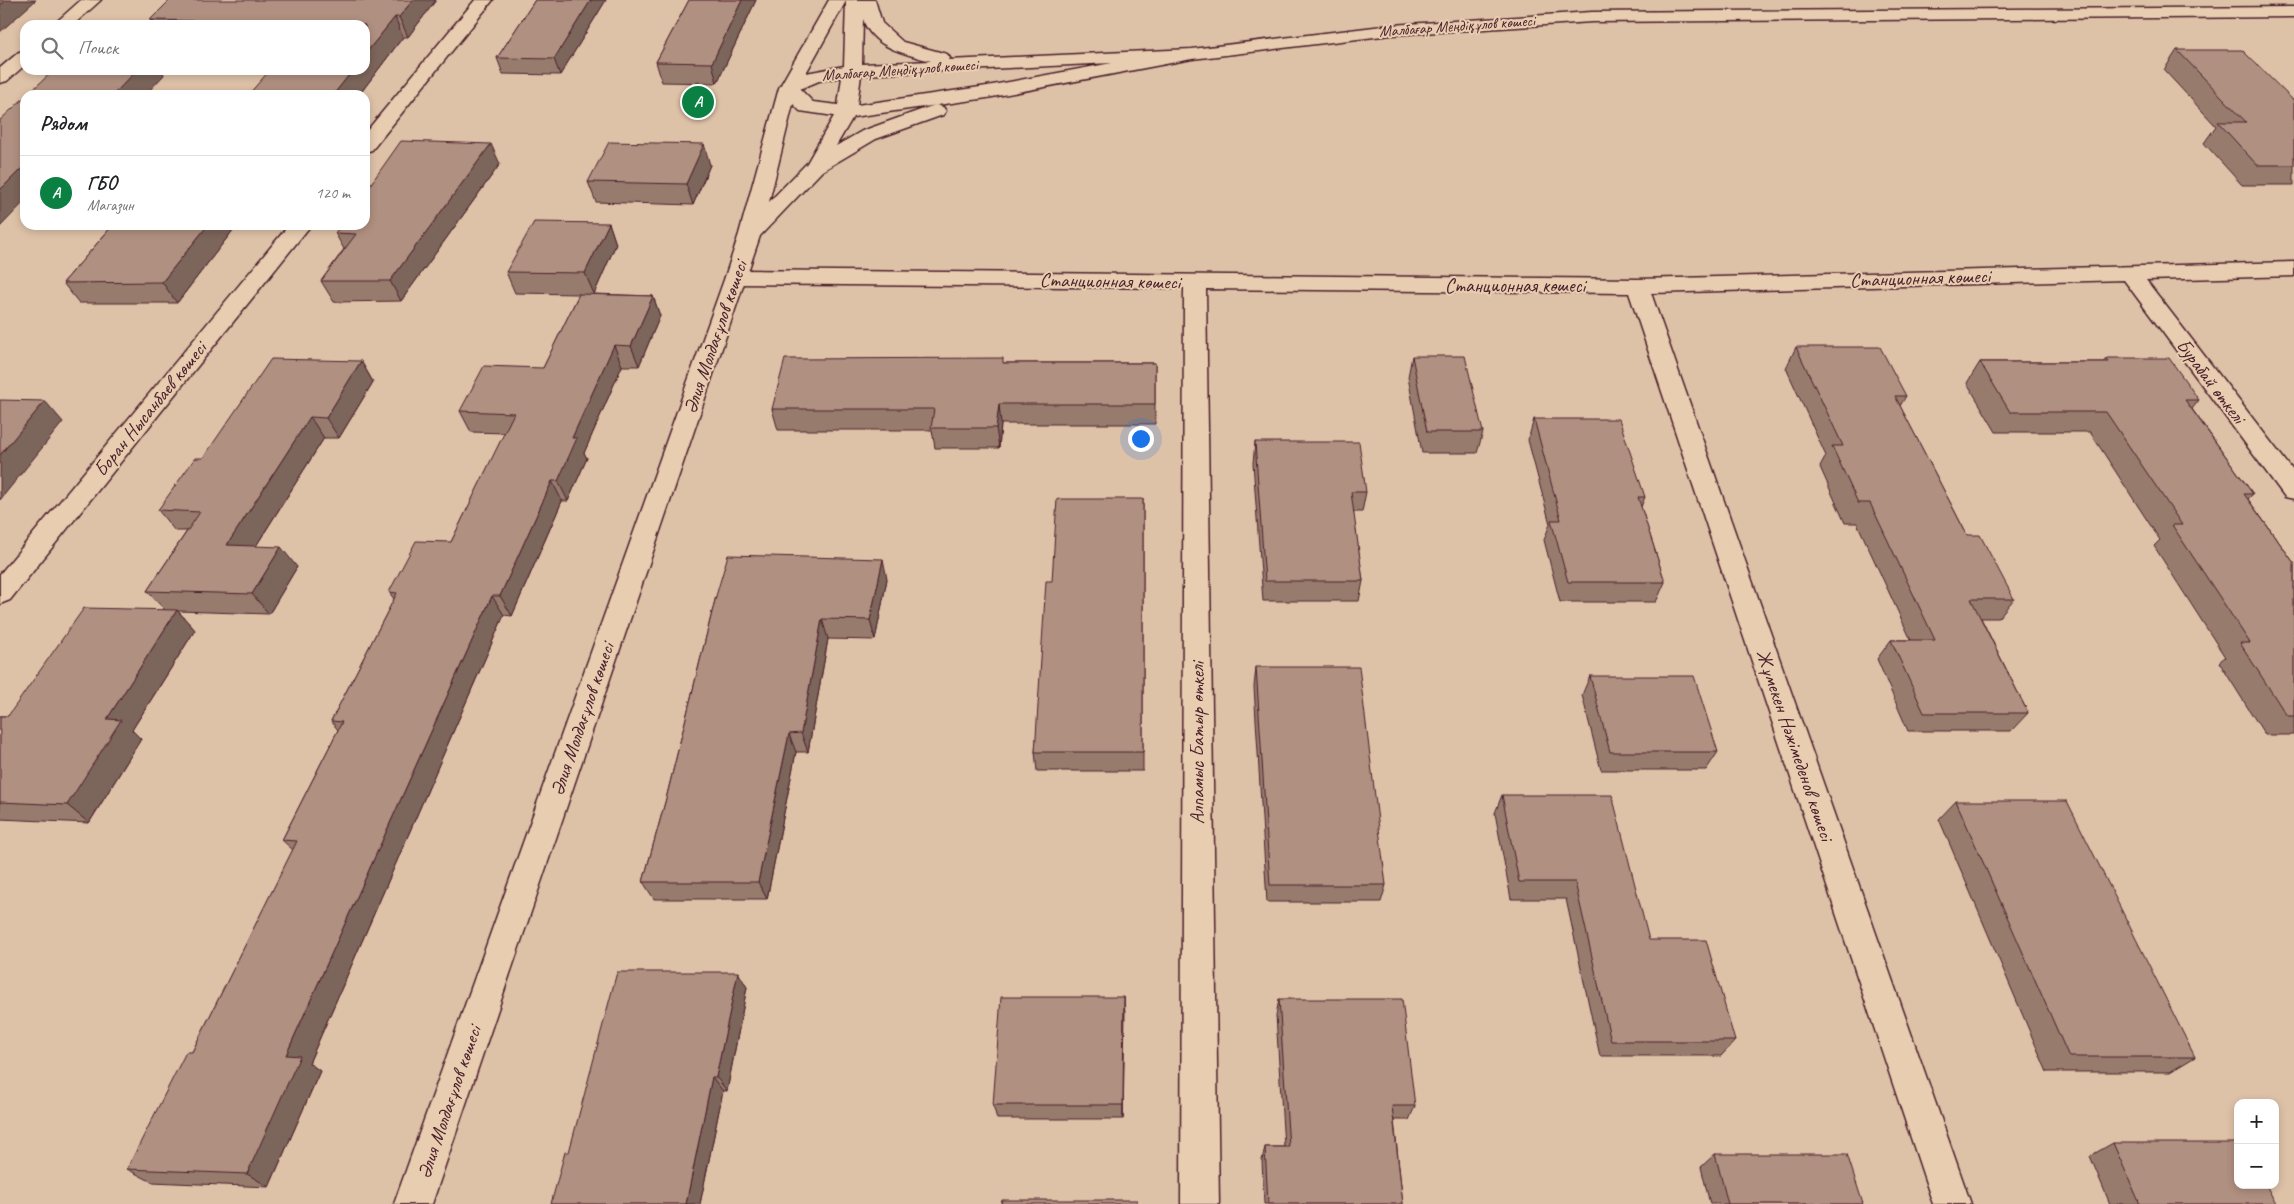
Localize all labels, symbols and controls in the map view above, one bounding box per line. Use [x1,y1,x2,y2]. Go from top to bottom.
street label: Малбағар Меңдіқұлов көшесі [1378,10,1538,41]
search box [20,20,370,75]
icon: search [38,34,66,62]
text: Поиск [78,36,118,60]
street label: Малбағар Меңдіқұлов көшесі [821,54,981,85]
pin: A [682,83,714,121]
text: Рядом [40,110,87,136]
text: ГБО [87,171,117,195]
text: A [52,183,60,203]
text: 120 m [316,183,350,203]
text: Магазин [87,195,134,215]
street label: Әлия Молдағұлов көшесі [677,255,754,417]
street label: Станционная көшесі [1849,263,1993,293]
street label: Станционная көшесі [1039,267,1183,295]
street label: Станционная көшесі [1445,273,1588,298]
street label: Бурабай өткелі [2171,334,2252,430]
street label: Боран Нысанбаев көшесі [88,335,213,481]
your location [1128,426,1154,452]
street label: Әлия Молдағұлов көшесі [544,637,621,799]
street label: Жұмекен Нәжімеденов көшесі [1750,646,1840,846]
street label: Алпамыс Батыр өткелі [1185,660,1210,824]
street label: Әлия Молдағұлов көшесі [411,1020,488,1182]
map controls [2234,1099,2279,1189]
button: + [2234,1099,2279,1144]
button: − [2234,1144,2279,1189]

